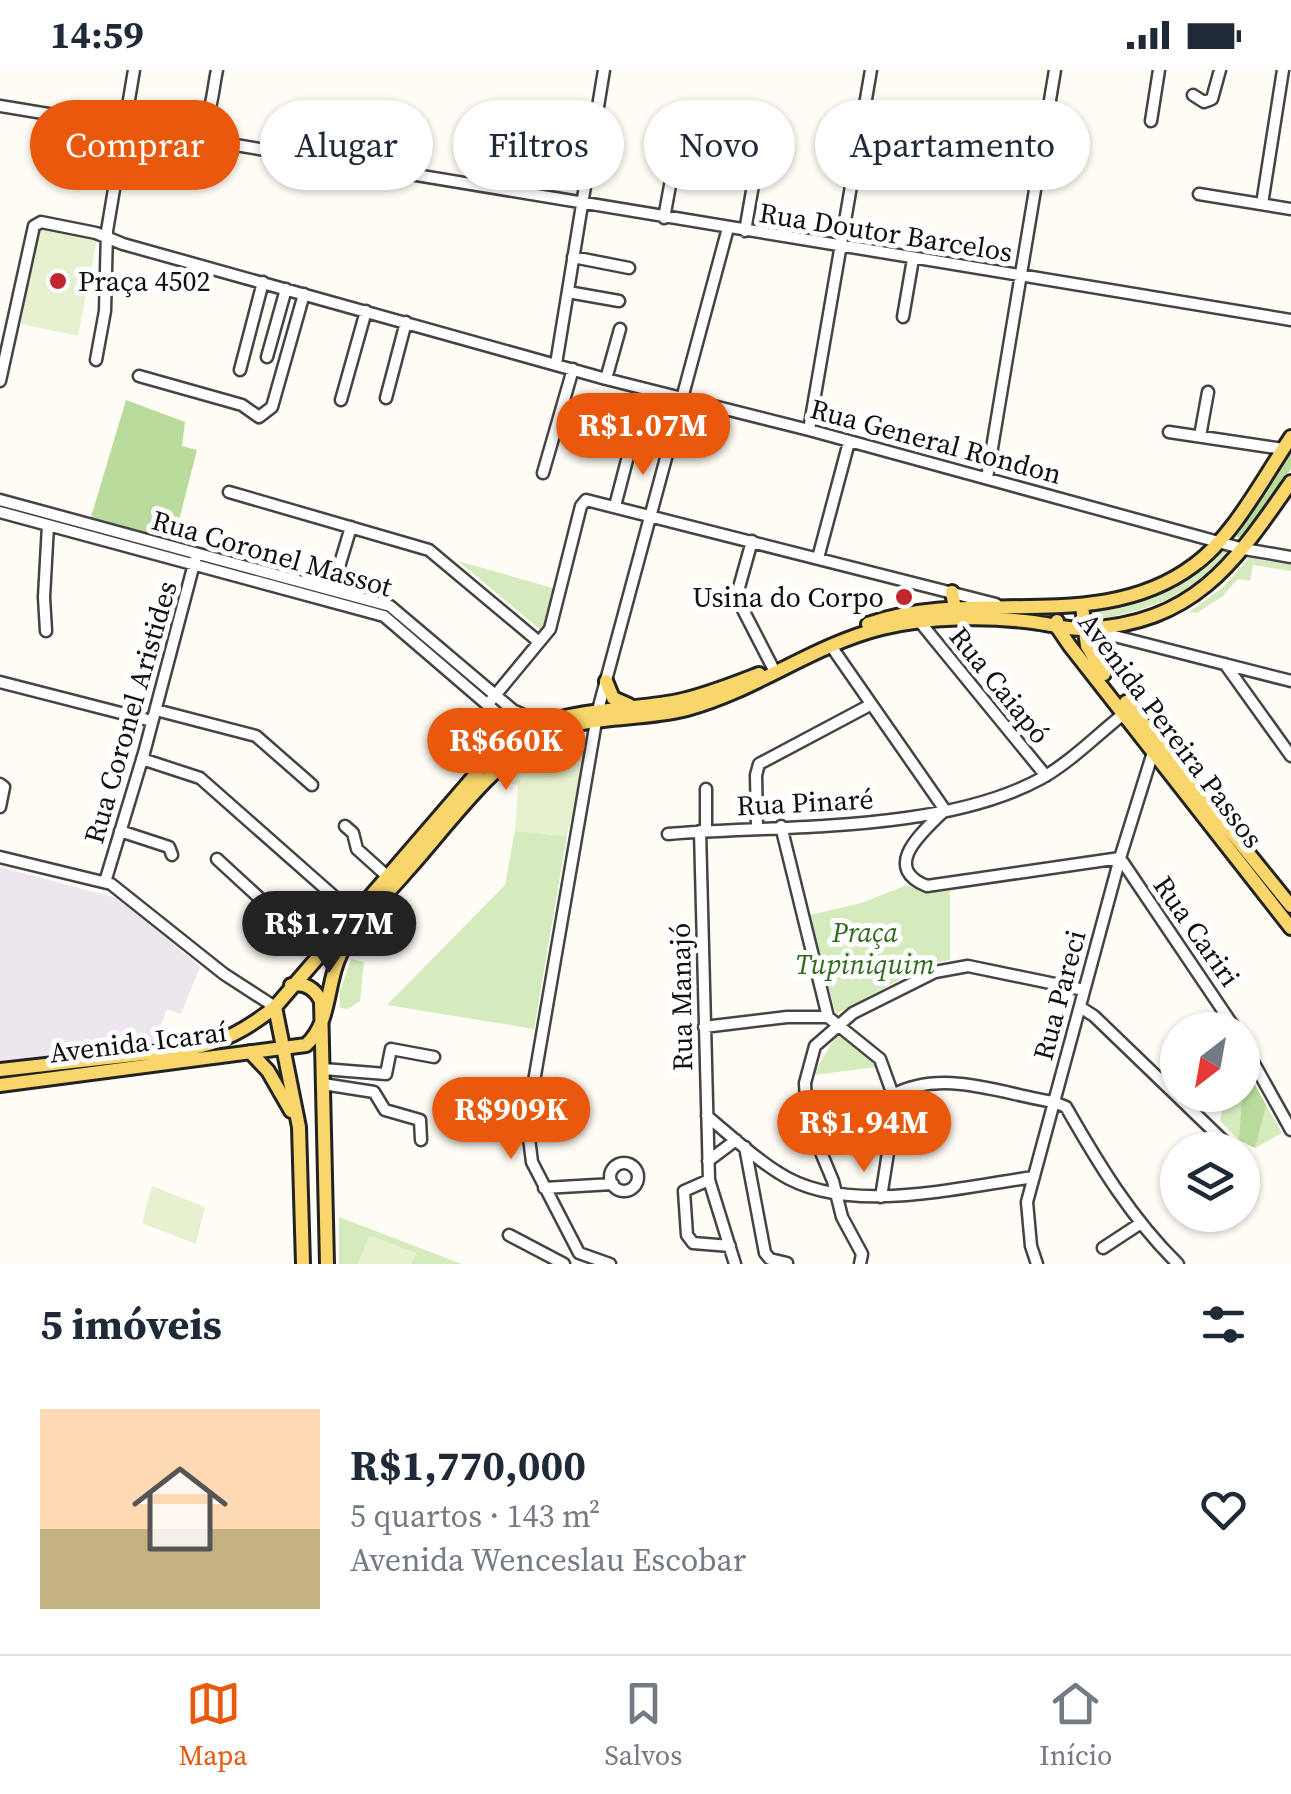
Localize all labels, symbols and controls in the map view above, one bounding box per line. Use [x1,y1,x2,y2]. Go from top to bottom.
text: 14:59 [50,9,144,61]
chip: Comprar [30,100,240,190]
chip: Alugar [260,100,433,190]
chip: Filtros [453,100,624,190]
chip: Novo [644,100,795,190]
chip: Apartamento [815,100,1090,190]
street label: Rua Doutor Barcelos [757,193,1015,271]
place label: Praça 4502 [78,262,210,300]
marker: Praça 4502 [47,270,69,292]
street label: Rua General Rondon [806,389,1066,493]
pin: R$1.07M [551,393,735,478]
text: R$1.07M [578,403,708,447]
street label: Rua Coronel Massot [147,501,397,606]
street label: Rua Coronel Aristides [74,576,186,848]
place label: Usina do Corpo [692,578,884,616]
marker: Usina do Corpo [893,586,915,608]
street label: Avenida Pereira Passos [1070,604,1272,856]
street label: Rua Caiapó [941,618,1059,752]
pin: R$660K [425,708,587,793]
text: R$660K [449,718,563,762]
street label: Rua Pinaré [736,779,874,825]
street label: Rua Cariri [1145,868,1249,994]
pin: R$1.77M [237,891,421,976]
text: R$1.77M [264,901,394,945]
park label: Praça Tupiniquim [795,913,935,983]
street label: Rua Manajó [661,923,701,1071]
street label: Rua Pareci [1023,926,1095,1064]
street label: Avenida Icaraí [47,1012,229,1072]
north arrow [1160,1012,1260,1112]
map controls [1160,1012,1260,1232]
pin: R$909K [430,1077,592,1162]
text: R$909K [454,1087,568,1131]
pin: R$1.94M [772,1090,956,1175]
text: R$1.94M [799,1100,929,1144]
button: layers [1160,1132,1260,1232]
text: 5 imóveis [40,1295,222,1353]
icon: filters [1196,1297,1251,1352]
text: R$1,770,000 [350,1436,586,1494]
icon: home [120,1449,240,1569]
icon: heart [1196,1482,1251,1537]
text: 5 quartos · 143 m² [350,1494,600,1538]
text: Avenida Wenceslau Escobar [350,1538,746,1582]
tab: Mapa [179,1676,247,1774]
tab: Salvos [605,1676,682,1774]
tab: Início [1039,1676,1112,1774]

